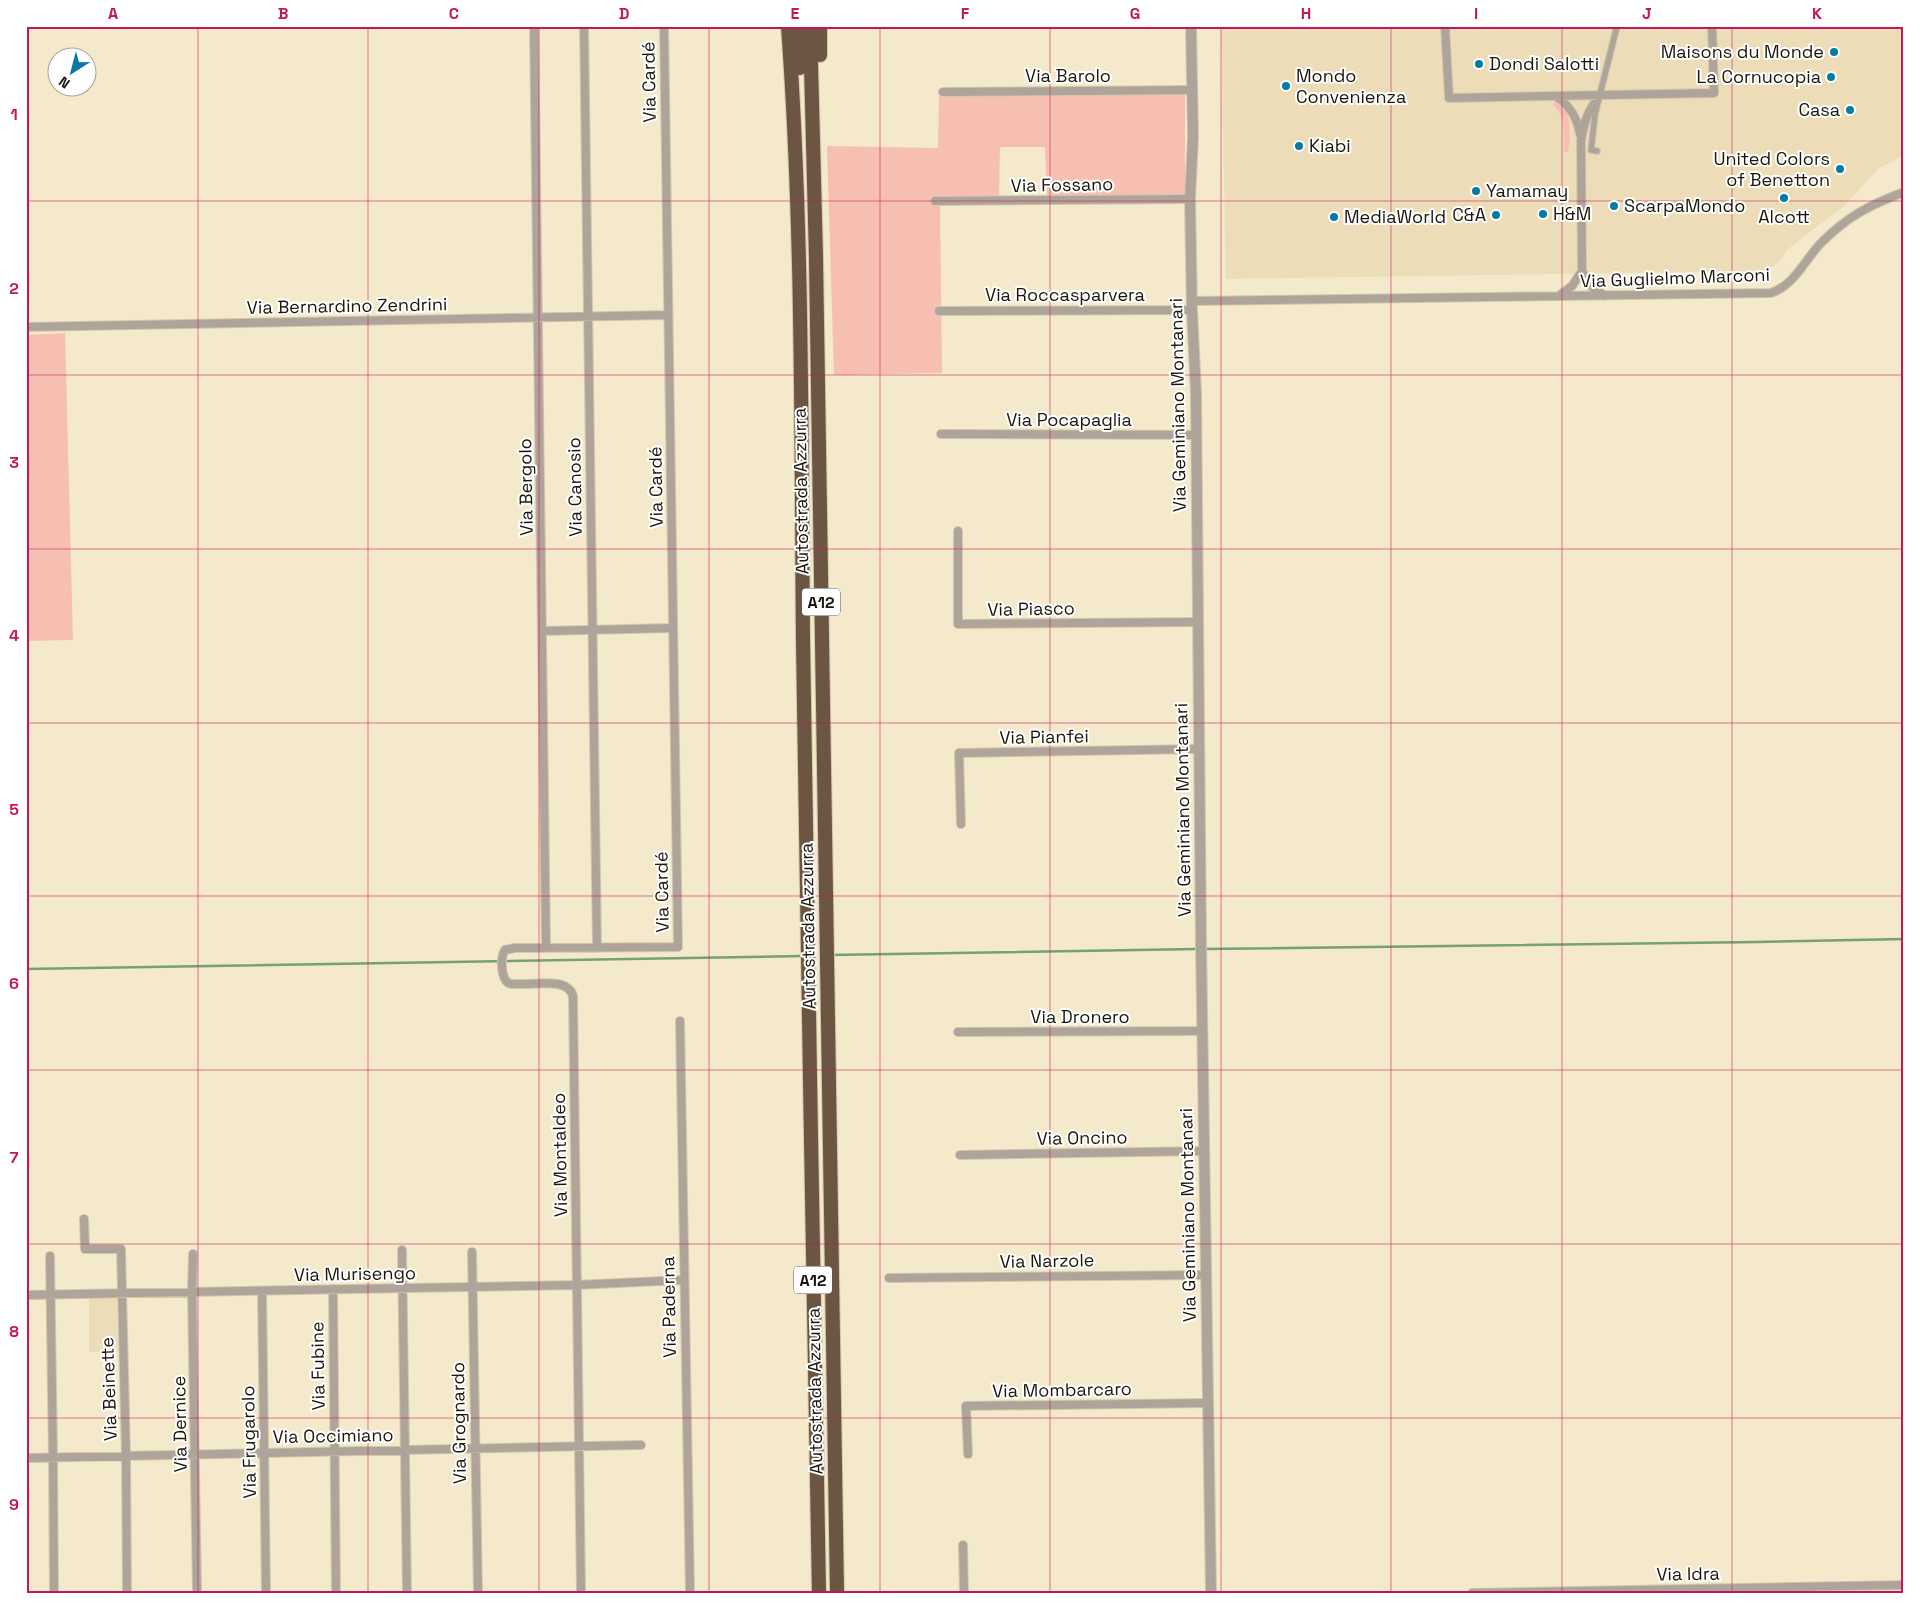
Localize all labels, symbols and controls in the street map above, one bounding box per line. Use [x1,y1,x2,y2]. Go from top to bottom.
text: A [108,3,118,24]
text: B [278,3,288,24]
text: C [449,3,459,24]
text: D [619,3,629,24]
text: E [791,3,800,24]
text: F [961,3,970,24]
text: G [1130,3,1140,24]
text: H [1301,3,1311,24]
text: I [1474,3,1478,24]
text: J [1642,3,1652,24]
text: K [1812,3,1822,24]
place label: Maisons du Monde [1661,40,1824,63]
street label: Via Cardé [636,41,661,123]
marker: Maisons du Monde [1828,46,1840,58]
north arrow [48,48,98,98]
place label: Dondi Salotti [1489,52,1599,75]
marker: Dondi Salotti [1473,58,1485,70]
street label: Via Barolo [1025,64,1111,87]
place label: Mondo Convenienza [1296,64,1406,108]
place label: La Cornucopia [1697,65,1821,88]
marker: La Cornucopia [1825,71,1837,83]
text: N [55,72,73,93]
marker: Mondo Convenienza [1280,80,1292,92]
place label: Casa [1798,98,1840,121]
text: 1 [10,104,18,125]
marker: Casa [1844,104,1856,116]
place label: Kiabi [1309,134,1351,157]
marker: Kiabi [1293,140,1305,152]
place label: United Colors of Benetton [1713,147,1830,191]
marker: United Colors of Benetton [1834,163,1846,175]
street label: Via Fossano [1010,172,1114,197]
place label: Yamamay [1486,179,1568,202]
marker: Yamamay [1470,185,1482,197]
marker: Alcott [1778,192,1790,204]
place label: ScarpaMondo [1624,194,1745,217]
marker: ScarpaMondo [1608,200,1620,212]
place label: H&M [1553,202,1591,225]
place label: C&A [1452,203,1486,226]
place label: MediaWorld [1344,205,1446,228]
place label: Alcott [1758,205,1810,228]
marker: H&M [1537,208,1549,220]
marker: C&A [1490,209,1502,221]
marker: MediaWorld [1328,211,1340,223]
street label: Via Guglielmo Marconi [1580,263,1770,292]
text: 2 [9,278,19,299]
street label: Via Roccasparvera [985,283,1145,306]
street label: Via Bernardino Zendrini [247,292,447,319]
street label: Via Geminiano Montanari [1164,298,1191,512]
street label: Autostrada Azzurra [788,408,813,575]
street label: Via Pocapaglia [1006,408,1132,431]
street label: Via Canosio [562,437,587,537]
street label: Via Bergolo [513,438,538,536]
street label: Via Cardé [643,446,668,528]
text: 3 [9,452,19,473]
road number: A12 [802,588,840,616]
street label: Via Piasco [987,596,1075,621]
text: 4 [9,625,19,646]
street label: Via Geminiano Montanari [1169,703,1196,917]
street label: Via Pianfei [999,724,1089,749]
text: 5 [9,799,19,820]
street label: Autostrada Azzurra [795,843,820,1010]
street label: Via Cardé [649,851,674,933]
text: 6 [9,973,19,994]
street label: Via Dronero [1030,1005,1130,1028]
street label: Via Montaldeo [547,1093,572,1217]
street label: Via Geminiano Montanari [1174,1108,1201,1322]
street label: Via Oncino [1036,1125,1128,1150]
text: 7 [10,1147,19,1168]
street label: Via Narzole [999,1248,1095,1273]
street label: Via Paderna [656,1256,681,1358]
street label: Via Murisengo [294,1261,416,1286]
road number: A12 [794,1266,832,1294]
street label: Autostrada Azzurra [802,1308,827,1475]
text: 8 [9,1321,19,1342]
street label: Via Fubine [305,1321,330,1411]
street label: Via Beinette [95,1337,122,1441]
street label: Via Grognardo [446,1362,471,1484]
street label: Via Dernice [167,1375,192,1473]
street label: Via Mombarcaro [992,1377,1132,1402]
street label: Via Frugarolo [236,1385,261,1499]
street label: Via Occimiano [272,1423,394,1448]
text: 9 [9,1494,19,1515]
street label: Via Idra [1656,1561,1720,1586]

